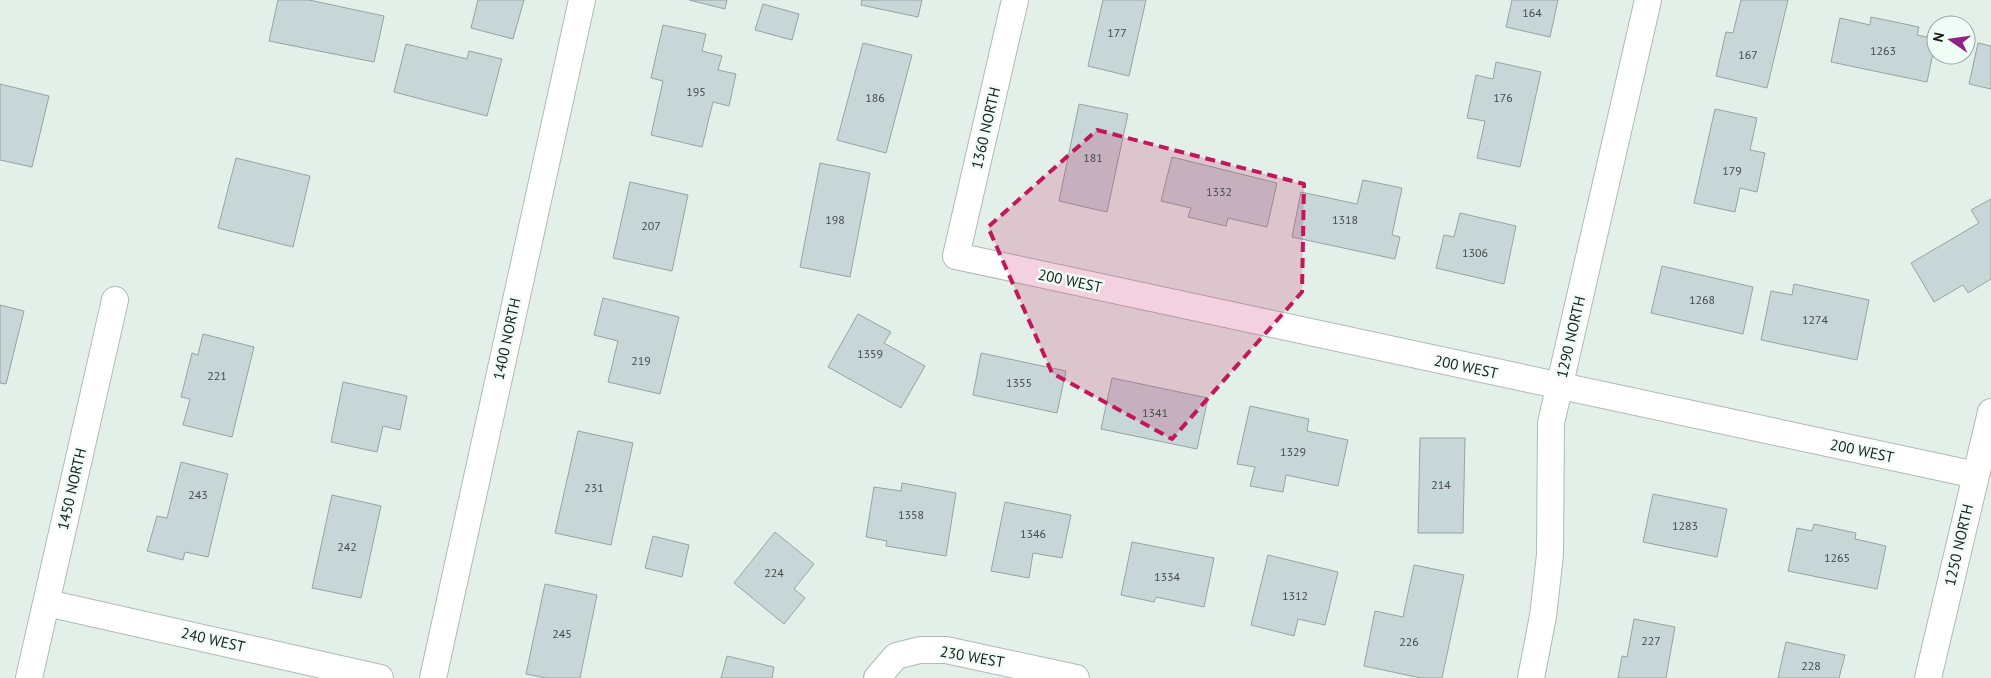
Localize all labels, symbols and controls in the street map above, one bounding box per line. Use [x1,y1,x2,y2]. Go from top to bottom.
house number: 164 [1522,5,1542,20]
north arrow [1926,15,1976,65]
house number: 177 [1107,25,1127,40]
text: N [1929,31,1948,44]
house number: 1263 [1870,43,1896,58]
house number: 167 [1738,47,1758,62]
house number: 195 [686,84,706,99]
street label: 1360 NORTH [967,85,1004,171]
house number: 186 [865,90,885,105]
house number: 176 [1493,90,1513,105]
house number: 181 [1083,150,1103,165]
house number: 179 [1722,163,1742,178]
house number: 1332 [1206,184,1232,199]
house number: 198 [825,212,845,227]
house number: 1318 [1332,212,1358,227]
house number: 207 [641,218,661,233]
house number: 1306 [1462,245,1488,260]
street label: 200 WEST [1036,264,1105,297]
house number: 1268 [1689,292,1715,307]
street label: 1290 NORTH [1552,294,1589,380]
street label: 1400 NORTH [489,296,524,382]
house number: 1274 [1802,312,1829,327]
house number: 1359 [857,346,883,361]
street label: 200 WEST [1432,350,1501,383]
house number: 219 [631,353,651,368]
house number: 221 [207,368,227,383]
house number: 1355 [1006,375,1032,390]
house number: 1341 [1142,405,1168,420]
street label: 200 WEST [1828,434,1897,467]
house number: 1329 [1280,444,1306,459]
street label: 1450 NORTH [53,446,90,532]
house number: 214 [1431,477,1451,492]
house number: 231 [584,480,604,495]
house number: 243 [188,487,208,502]
street label: 1250 NORTH [1940,502,1977,588]
house number: 1358 [898,507,924,522]
house number: 1283 [1672,518,1698,533]
house number: 1346 [1020,526,1046,541]
house number: 242 [337,539,357,554]
house number: 1265 [1824,550,1850,565]
house number: 224 [764,565,784,580]
house number: 1334 [1154,569,1181,584]
house number: 1312 [1282,588,1308,603]
street label: 240 WEST [179,623,248,656]
house number: 245 [552,626,572,641]
house number: 227 [1641,633,1661,648]
house number: 226 [1399,634,1419,649]
street label: 230 WEST [938,642,1006,672]
house number: 228 [1801,658,1821,673]

